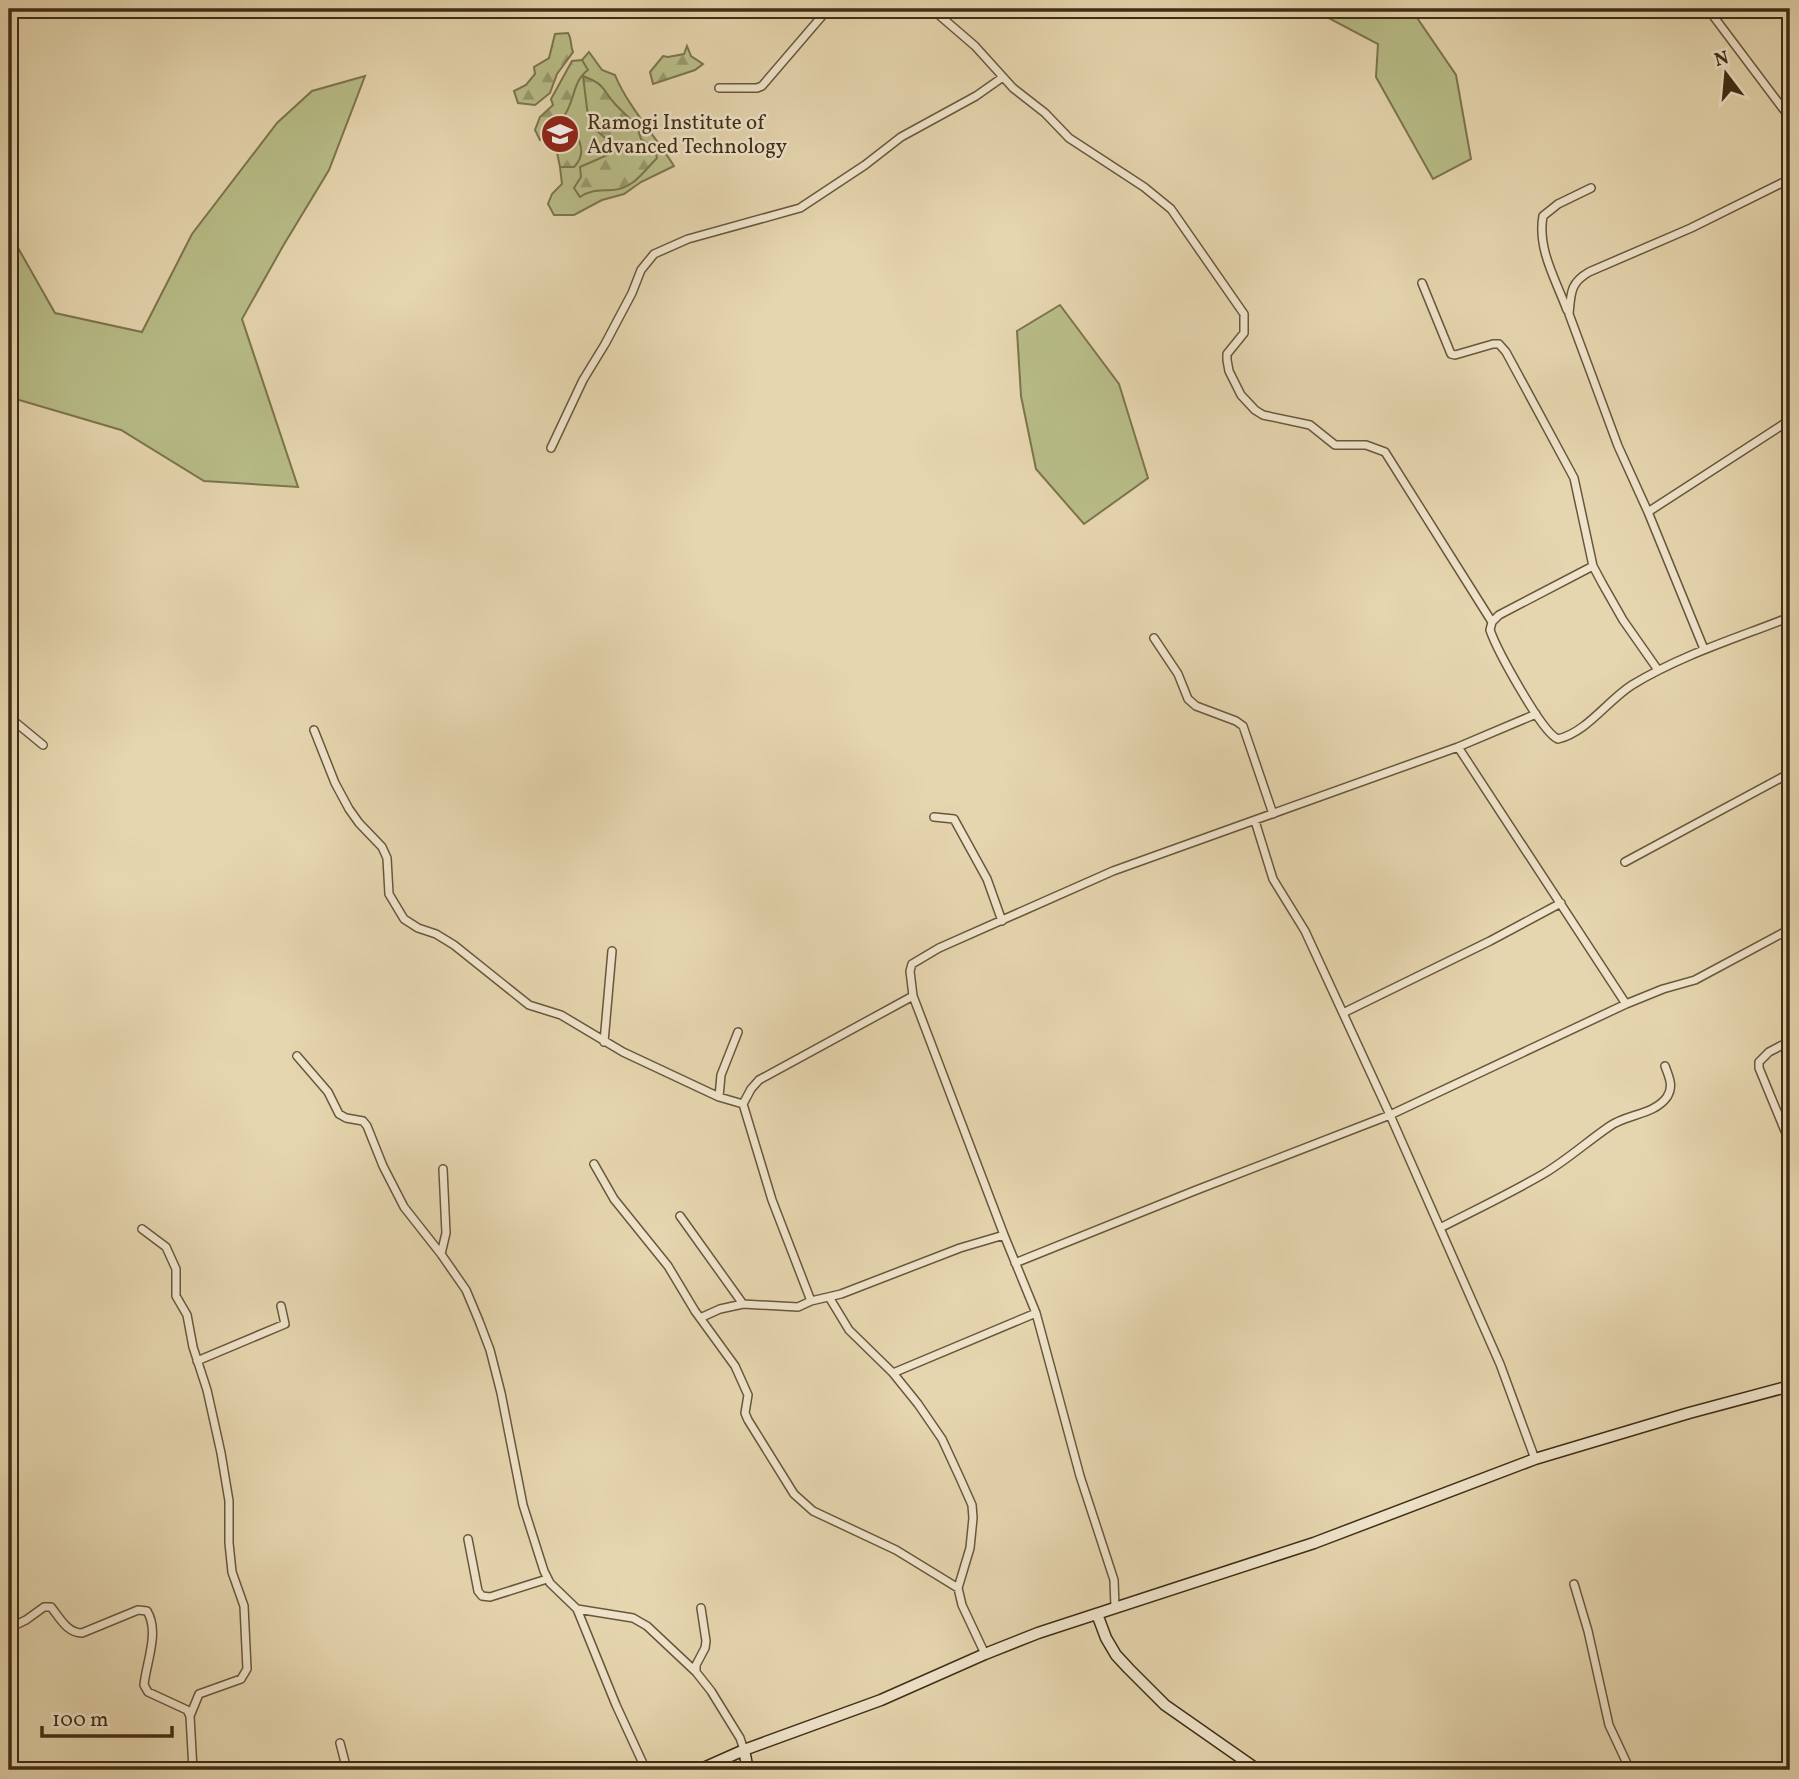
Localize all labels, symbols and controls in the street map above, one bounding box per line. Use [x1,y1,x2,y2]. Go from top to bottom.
north arrow [1690,38,1760,108]
text: N [1712,45,1732,74]
place label: Ramogi Institute of Advanced Technology [587,109,788,162]
school or university icon: Ramogi Institute of Advanced Technology [539,113,581,155]
scale bar [42,1695,172,1739]
text: 100 m [52,1706,109,1735]

